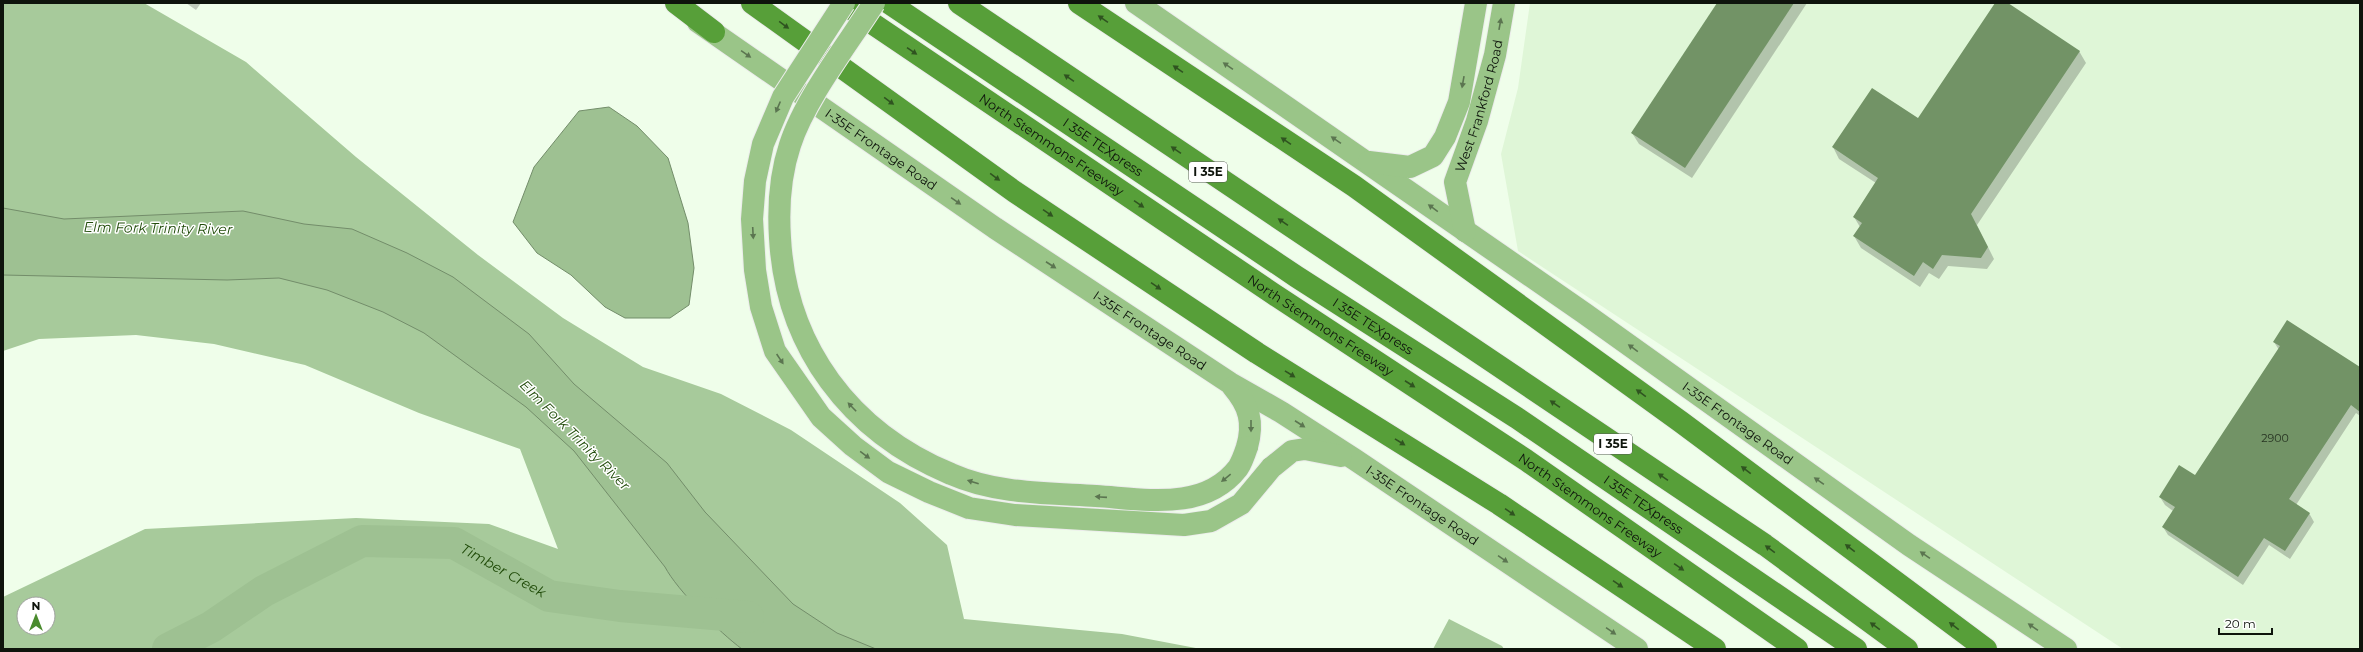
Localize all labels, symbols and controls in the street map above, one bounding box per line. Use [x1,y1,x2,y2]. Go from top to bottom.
one-way arrow [1098,15,1108,23]
one-way arrow [1498,18,1504,30]
one-way arrow [778,21,789,29]
street label: West Frankford Road [1451,38,1506,174]
one-way arrow [907,47,918,54]
one-way arrow [741,50,751,58]
one-way arrow [1223,62,1234,70]
one-way arrow [1173,65,1183,73]
one-way arrow [1063,74,1074,82]
one-way arrow [1460,76,1466,89]
street label: North Stemmons Freeway [976,90,1128,200]
one-way arrow [884,97,895,105]
one-way arrow [775,101,782,113]
street label: I-35E Frontage Road [822,105,940,193]
street label: I 35E TEXpress [1060,114,1146,179]
one-way arrow [1330,136,1341,144]
one-way arrow [1281,137,1291,145]
one-way arrow [1170,146,1181,154]
road number: I 35E [1189,162,1227,182]
one-way arrow [990,173,1000,181]
one-way arrow [951,197,961,205]
one-way arrow [1134,200,1144,208]
one-way arrow [1428,205,1438,213]
one-way arrow [1042,210,1054,217]
water label: Elm Fork Trinity River [84,218,233,238]
one-way arrow [1278,219,1289,226]
one-way arrow [750,227,756,240]
one-way arrow [1045,261,1056,269]
street label: North Stemmons Freeway [1245,271,1398,379]
one-way arrow [1150,282,1162,289]
street label: I-35E Frontage Road [1090,287,1210,373]
street label: I 35E TEXpress [1330,294,1417,358]
one-way arrow [1628,344,1639,352]
one-way arrow [776,354,784,364]
one-way arrow [1284,370,1296,377]
water label: Elm Fork Trinity River [516,376,634,494]
street label: I-35E Frontage Road [1679,378,1796,468]
one-way arrow [1404,380,1416,387]
one-way arrow [1636,389,1647,397]
one-way arrow [1549,400,1560,408]
one-way arrow [847,402,856,412]
one-way arrow [1248,420,1254,433]
one-way arrow [1295,420,1305,428]
house number: 2900 [2261,431,2289,445]
road number: I 35E [1594,434,1632,454]
one-way arrow [1394,439,1406,446]
street label: North Stemmons Freeway [1516,449,1666,561]
one-way arrow [860,451,871,459]
street label: I-35E Frontage Road [1363,461,1482,549]
one-way arrow [1740,466,1751,474]
street label: I 35E TEXpress [1601,471,1687,537]
one-way arrow [1657,473,1668,481]
one-way arrow [1220,474,1231,483]
one-way arrow [1813,477,1824,485]
one-way arrow [966,478,978,484]
one-way arrow [1095,493,1107,500]
one-way arrow [1505,508,1515,516]
water label: Timber Creek [458,540,550,602]
one-way arrow [1845,544,1855,552]
one-way arrow [1765,545,1776,553]
one-way arrow [1919,552,1931,559]
one-way arrow [1498,555,1508,563]
one-way arrow [1674,563,1685,571]
one-way arrow [1613,580,1623,588]
north arrow [16,596,56,636]
text: N [32,599,40,613]
scale bar [2219,610,2272,636]
text: 20 m [2225,616,2256,631]
one-way arrow [1870,622,1881,630]
one-way arrow [1949,622,1960,630]
one-way arrow [2028,624,2039,631]
one-way arrow [1606,627,1616,635]

